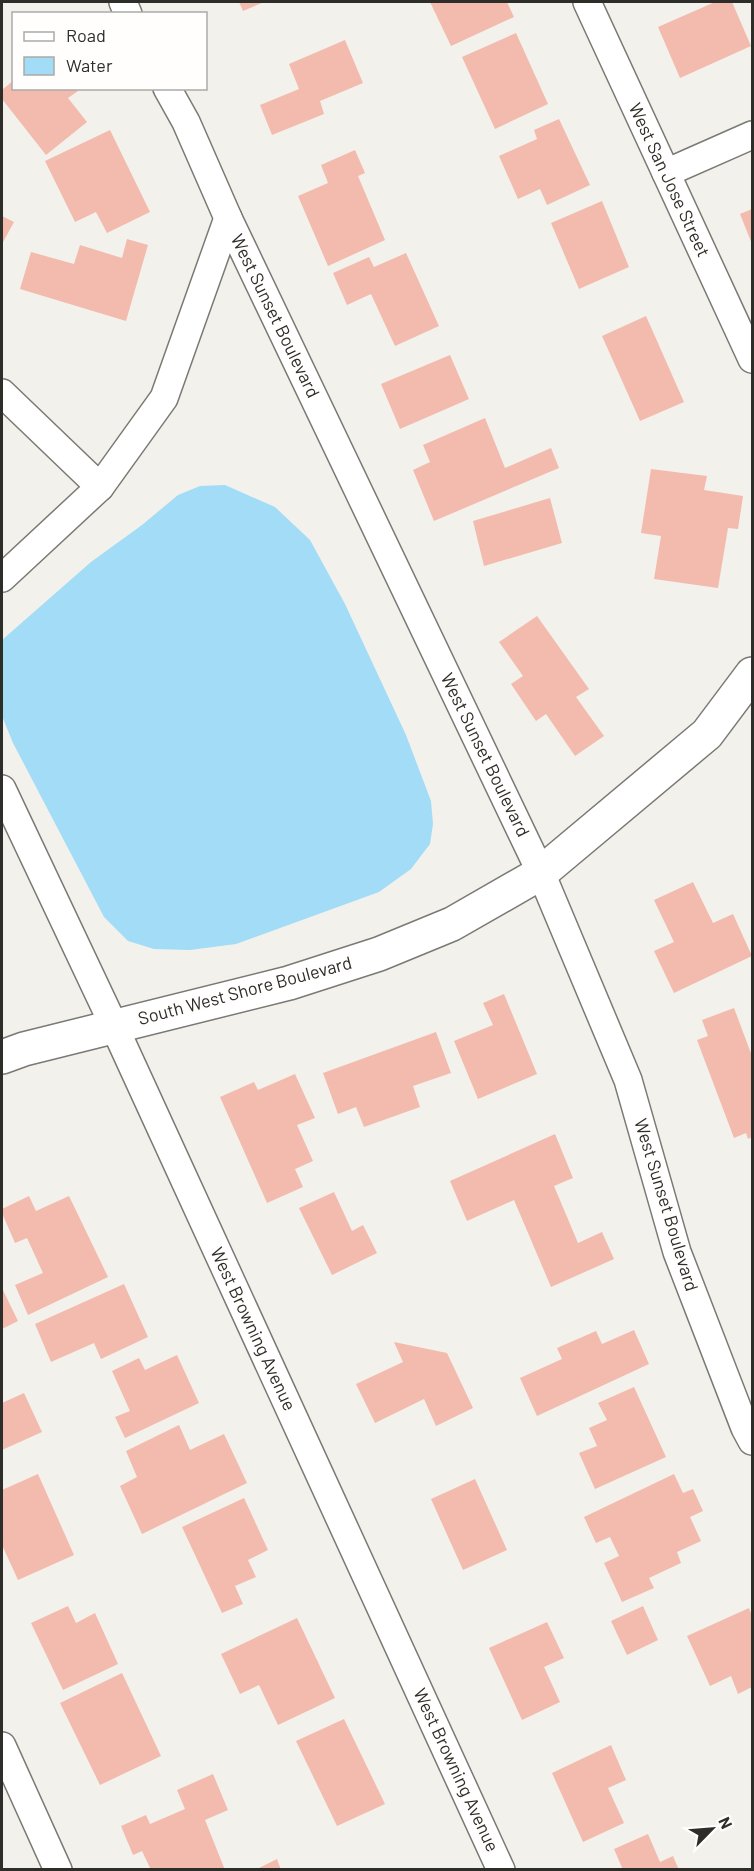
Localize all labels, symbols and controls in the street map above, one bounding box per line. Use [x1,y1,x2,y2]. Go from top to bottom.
legend [12,12,207,90]
text: Road [66,24,106,46]
text: Water [66,54,113,76]
street label: West San Jose Street [625,99,715,260]
street label: West Sunset Boulevard [227,230,325,401]
street label: West Sunset Boulevard [437,669,535,840]
street label: South West Shore Boulevard [135,951,354,1029]
street label: West Sunset Boulevard [630,1116,704,1294]
street label: West Browning Avenue [206,1243,301,1414]
street label: West Browning Avenue [409,1684,504,1855]
north arrow [682,1799,742,1859]
text: N [715,1814,737,1831]

